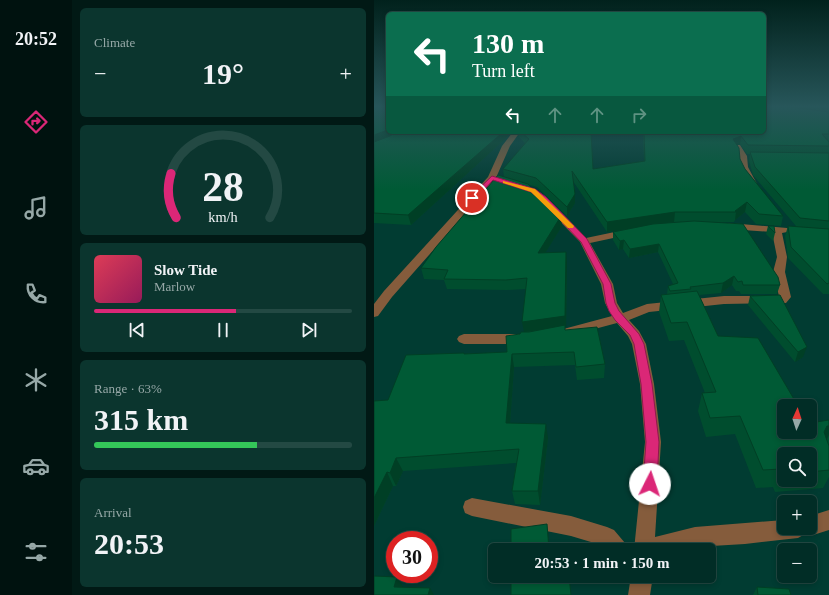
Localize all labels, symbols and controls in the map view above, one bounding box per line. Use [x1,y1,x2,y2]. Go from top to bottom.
icon: left [406,28,458,80]
text: 130 m [472,28,544,59]
text: 20:52 [15,29,57,49]
text: Climate [94,35,135,50]
text: 19° [202,57,244,90]
text: − [94,61,106,86]
text: + [340,61,352,86]
text: Turn left [472,61,535,81]
icon: left [502,104,524,126]
icon: ahead [544,104,566,126]
icon: ahead [586,104,608,126]
icon: right [628,104,650,126]
icon: directions [22,108,50,136]
text: 28 [202,164,244,210]
pin [455,181,489,215]
icon: arrive [461,187,483,209]
icon: music [22,194,50,222]
text: km/h [208,209,238,225]
text: Slow Tide [154,262,217,278]
text: Marlow [154,279,195,294]
icon: phone [22,280,50,308]
icon: previous [126,319,148,341]
icon: pause [212,319,234,341]
icon: next [298,319,320,341]
icon: climate [22,366,50,394]
text: Range · 63% [94,381,162,396]
north arrow [777,399,817,439]
map controls [777,399,817,583]
text: 315 km [94,403,188,436]
button: search [777,447,817,487]
icon: car [22,452,50,480]
position arrow [629,463,671,505]
button: + [777,495,817,535]
text: Arrival [94,505,132,520]
text: 20:53 [94,527,164,560]
speed limit sign: 30 [386,531,438,583]
icon: filters [22,538,50,566]
button: − [777,543,817,583]
text: 20:53 · 1 min · 150 m [535,555,670,571]

